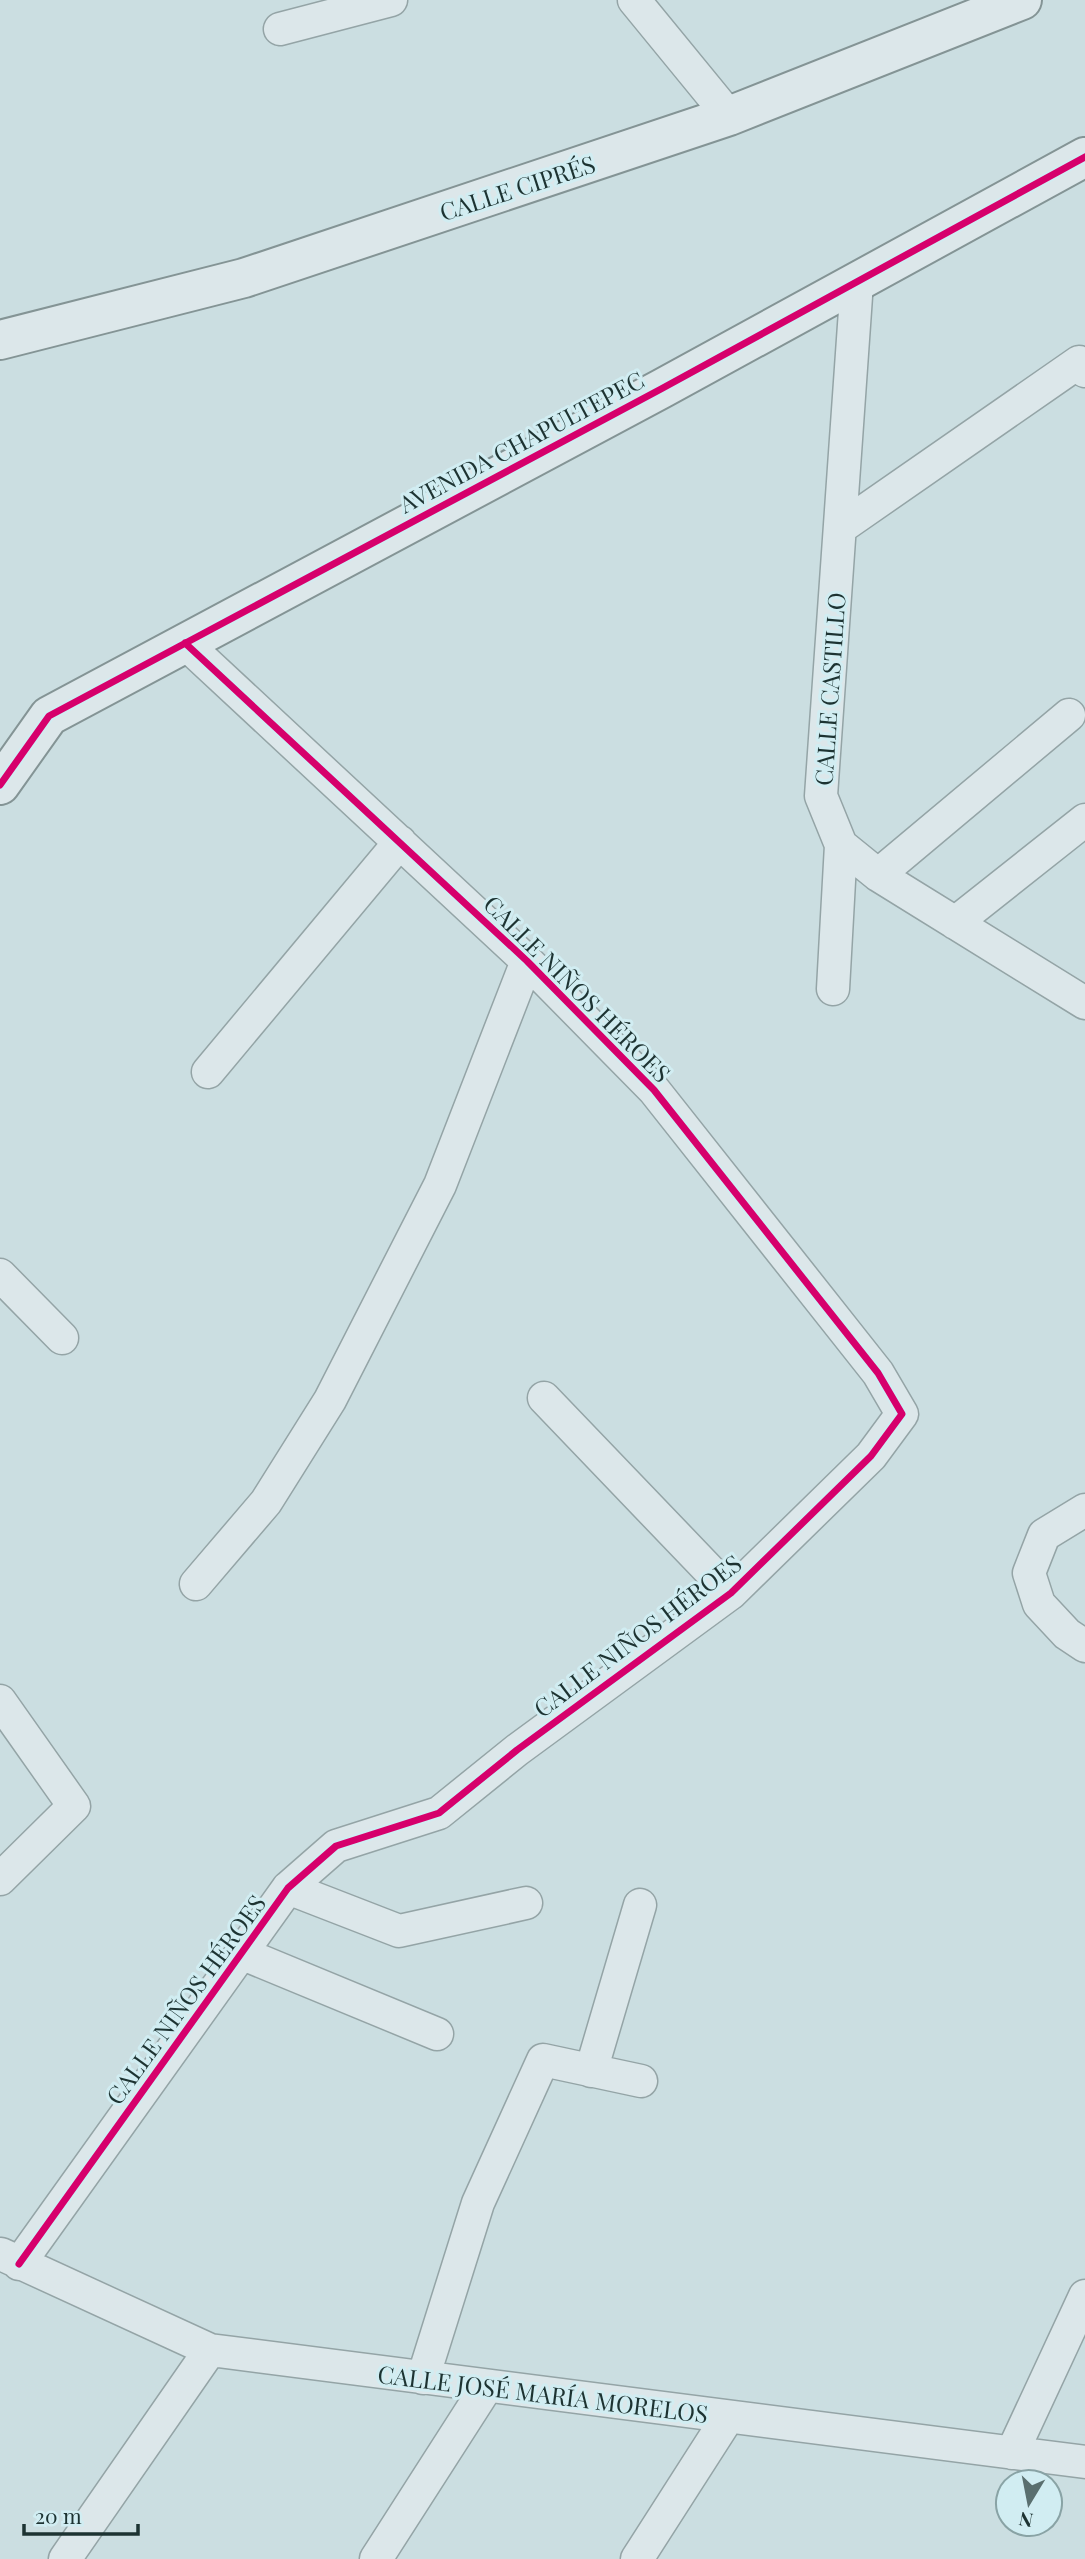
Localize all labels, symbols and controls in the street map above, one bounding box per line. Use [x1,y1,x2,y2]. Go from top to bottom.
street label: CALLE CIPRÉS [435,147,599,227]
street label: AVENIDA CHAPULTEPEC [392,363,649,520]
street label: CALLE CASTILLO [806,591,852,787]
street label: CALLE NIÑOS HÉROES [478,888,678,1088]
street label: CALLE NIÑOS HÉROES [527,1546,747,1724]
street label: CALLE NIÑOS HÉROES [98,1888,272,2110]
street label: CALLE JOSÉ MARÍA MORELOS [376,2357,710,2429]
north arrow [994,2468,1064,2538]
scale bar [24,2492,138,2536]
text: 20 m [35,2501,82,2529]
text: N [1017,2507,1035,2535]

